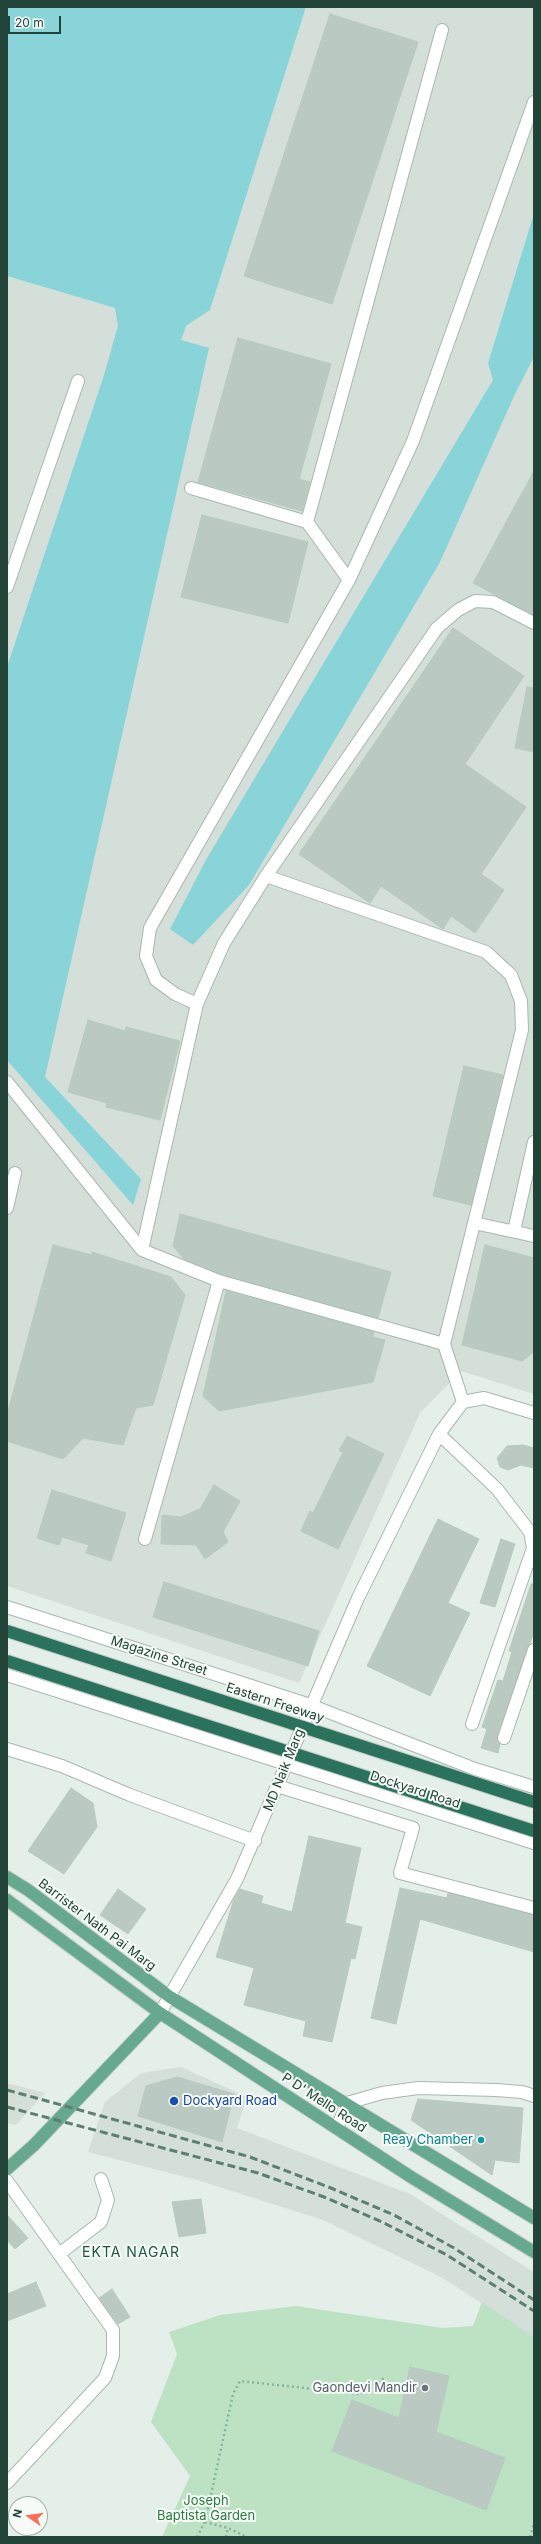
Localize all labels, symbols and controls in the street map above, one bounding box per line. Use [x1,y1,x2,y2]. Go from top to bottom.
scale bar [10,8,63,34]
text: 20 m [15,15,44,30]
street label: Magazine Street [109,1633,209,1679]
street label: Eastern Freeway [224,1680,326,1726]
street label: MD Naik Marg [260,1727,308,1813]
street label: Dockyard Road [368,1768,462,1812]
street label: Barrister Nath Pai Marg [35,1876,159,1974]
street label: P D' Mello Road [279,2070,369,2136]
place label: Dockyard Road [183,2093,277,2109]
marker: Dockyard Road [168,2095,180,2107]
place label: Reay Chamber [383,2132,473,2148]
marker: Reay Chamber [476,2135,486,2145]
district label: EKTA NAGAR [82,2245,180,2261]
place label: Gaondevi Mandir [312,2380,417,2396]
marker: Gaondevi Mandir [420,2383,430,2393]
park label: Joseph Baptista Garden [157,2493,255,2524]
north arrow [8,2496,48,2536]
text: N [10,2508,25,2519]

